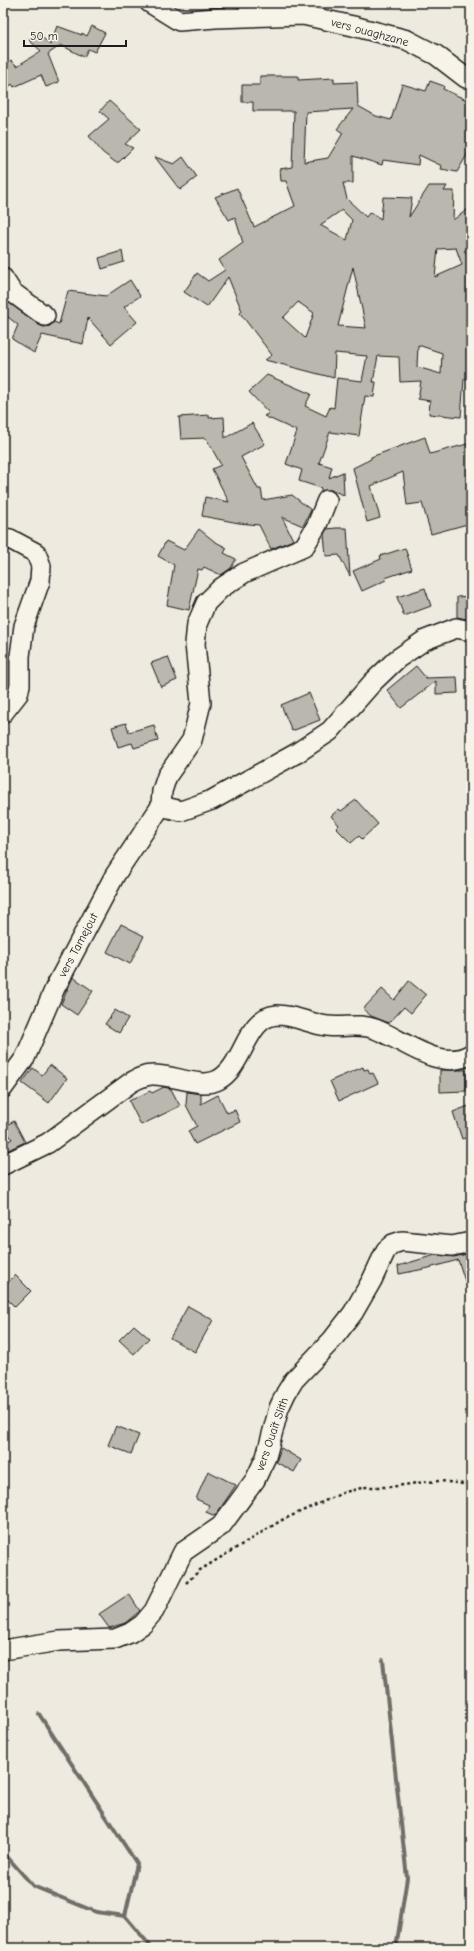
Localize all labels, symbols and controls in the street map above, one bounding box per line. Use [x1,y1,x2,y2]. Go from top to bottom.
street label: vers ouaghzane [329,15,410,49]
scale bar [24,22,126,48]
text: 50 m [30,29,58,43]
street label: vers Tamejout [55,910,101,980]
street label: vers Ouaït Slith [253,1396,291,1473]

